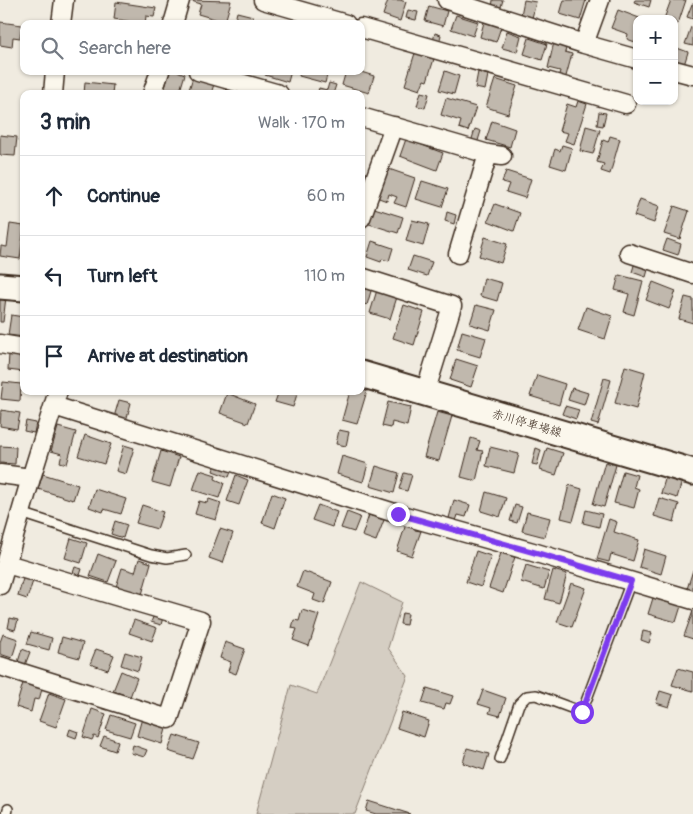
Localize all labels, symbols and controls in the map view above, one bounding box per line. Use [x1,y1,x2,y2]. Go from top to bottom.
map controls [633,15,678,105]
button: + [633,15,678,60]
search box [20,20,365,75]
icon: search [38,34,66,62]
text: Search here [78,36,171,60]
button: − [633,60,678,105]
text: 3 min [40,109,90,136]
text: Walk · 170 m [258,113,345,133]
icon: ahead [40,182,68,210]
text: Continue [87,184,160,208]
text: 60 m [307,186,345,206]
icon: left [40,262,68,290]
text: Turn left [87,264,157,288]
text: 110 m [304,266,345,286]
icon: arrive [40,342,68,370]
text: Arrive at destination [87,344,248,368]
street label: 赤川停車場線 [490,406,564,441]
route end [387,503,410,526]
route start [571,701,594,724]

